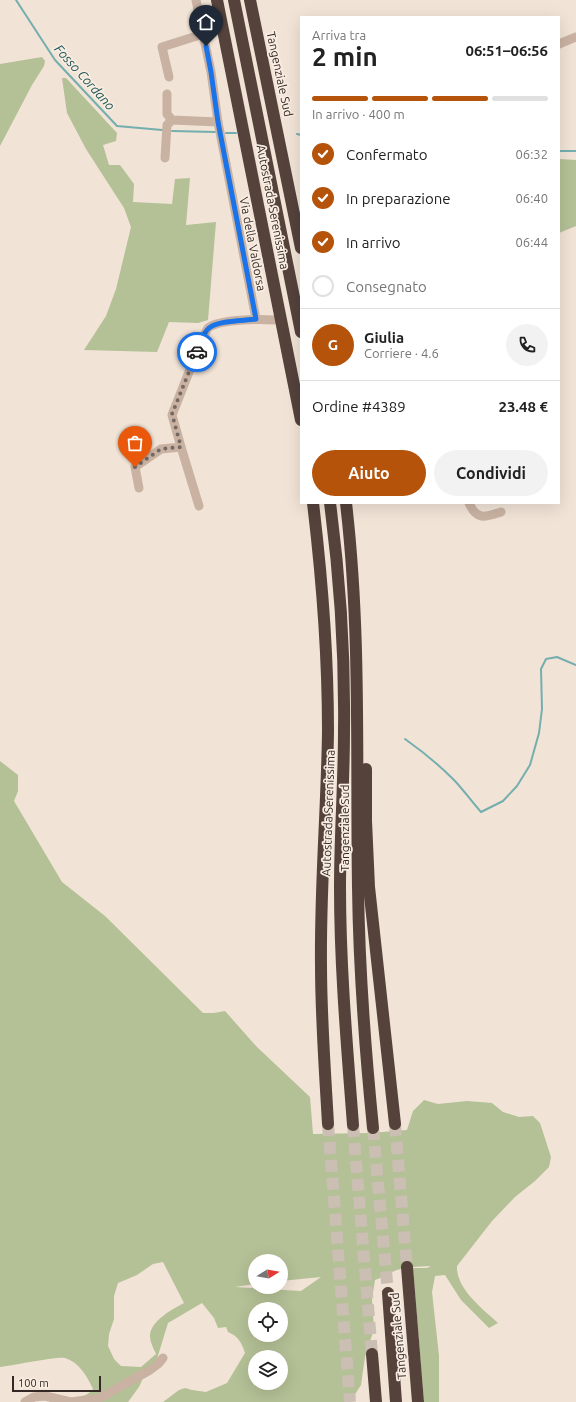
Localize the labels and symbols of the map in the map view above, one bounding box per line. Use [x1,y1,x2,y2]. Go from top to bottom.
pin [189,5,223,46]
street label: Tangenziale Sud [265,30,295,118]
water label: Fosso Cordano [52,42,118,112]
street label: Autostrada Serenissima [255,144,291,270]
street label: Via della Valdorsa [238,196,268,292]
courier [177,332,217,372]
pin [118,426,152,467]
street label: Autostrada Serenissima [319,749,337,877]
street label: Tangenziale Sud [338,785,351,871]
north arrow [248,1254,288,1294]
street label: Tangenziale Sud [388,1292,408,1380]
scale bar [12,1374,101,1393]

